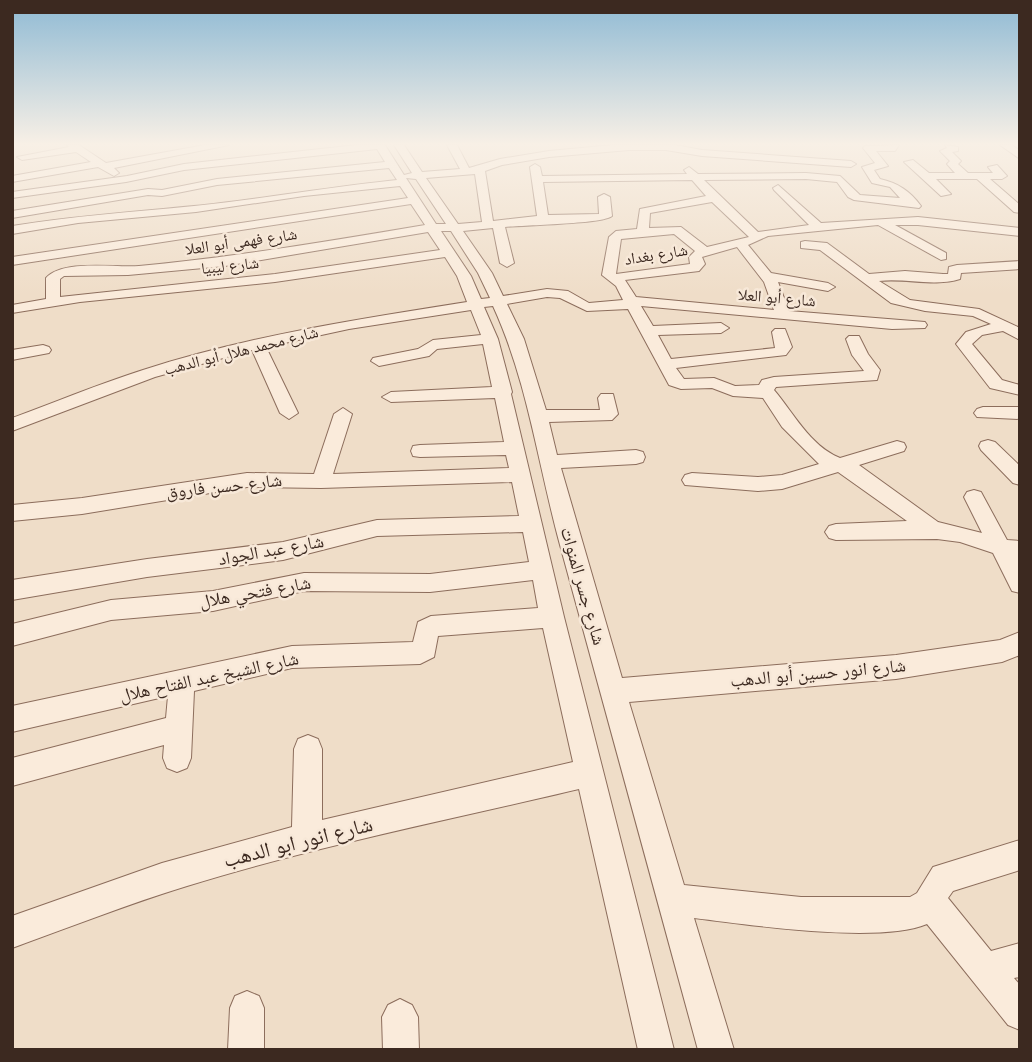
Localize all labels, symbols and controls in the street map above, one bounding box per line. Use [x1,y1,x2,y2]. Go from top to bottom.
street label: شارع فهمى أبو العلا [184,222,298,260]
street label: شارع بغداد [623,238,689,270]
street label: شارع ليبيا [200,251,260,279]
street label: شارع أبو العلا [737,283,817,311]
street label: شارع محمد هلال أبو الدهب [162,320,320,380]
street label: شارع حسن فاروق [165,467,283,503]
street label: شارع جسر المنوات [556,524,612,647]
street label: شارع عبد الجواد [216,528,325,570]
street label: شارع فتحي هلال [197,569,313,616]
street label: شارع الشيخ عبد الفتاح هلال [117,645,301,708]
street label: شارع انور حسين أبو الدهب [729,652,907,692]
street label: شارع انور ابو الدهب [220,809,375,873]

